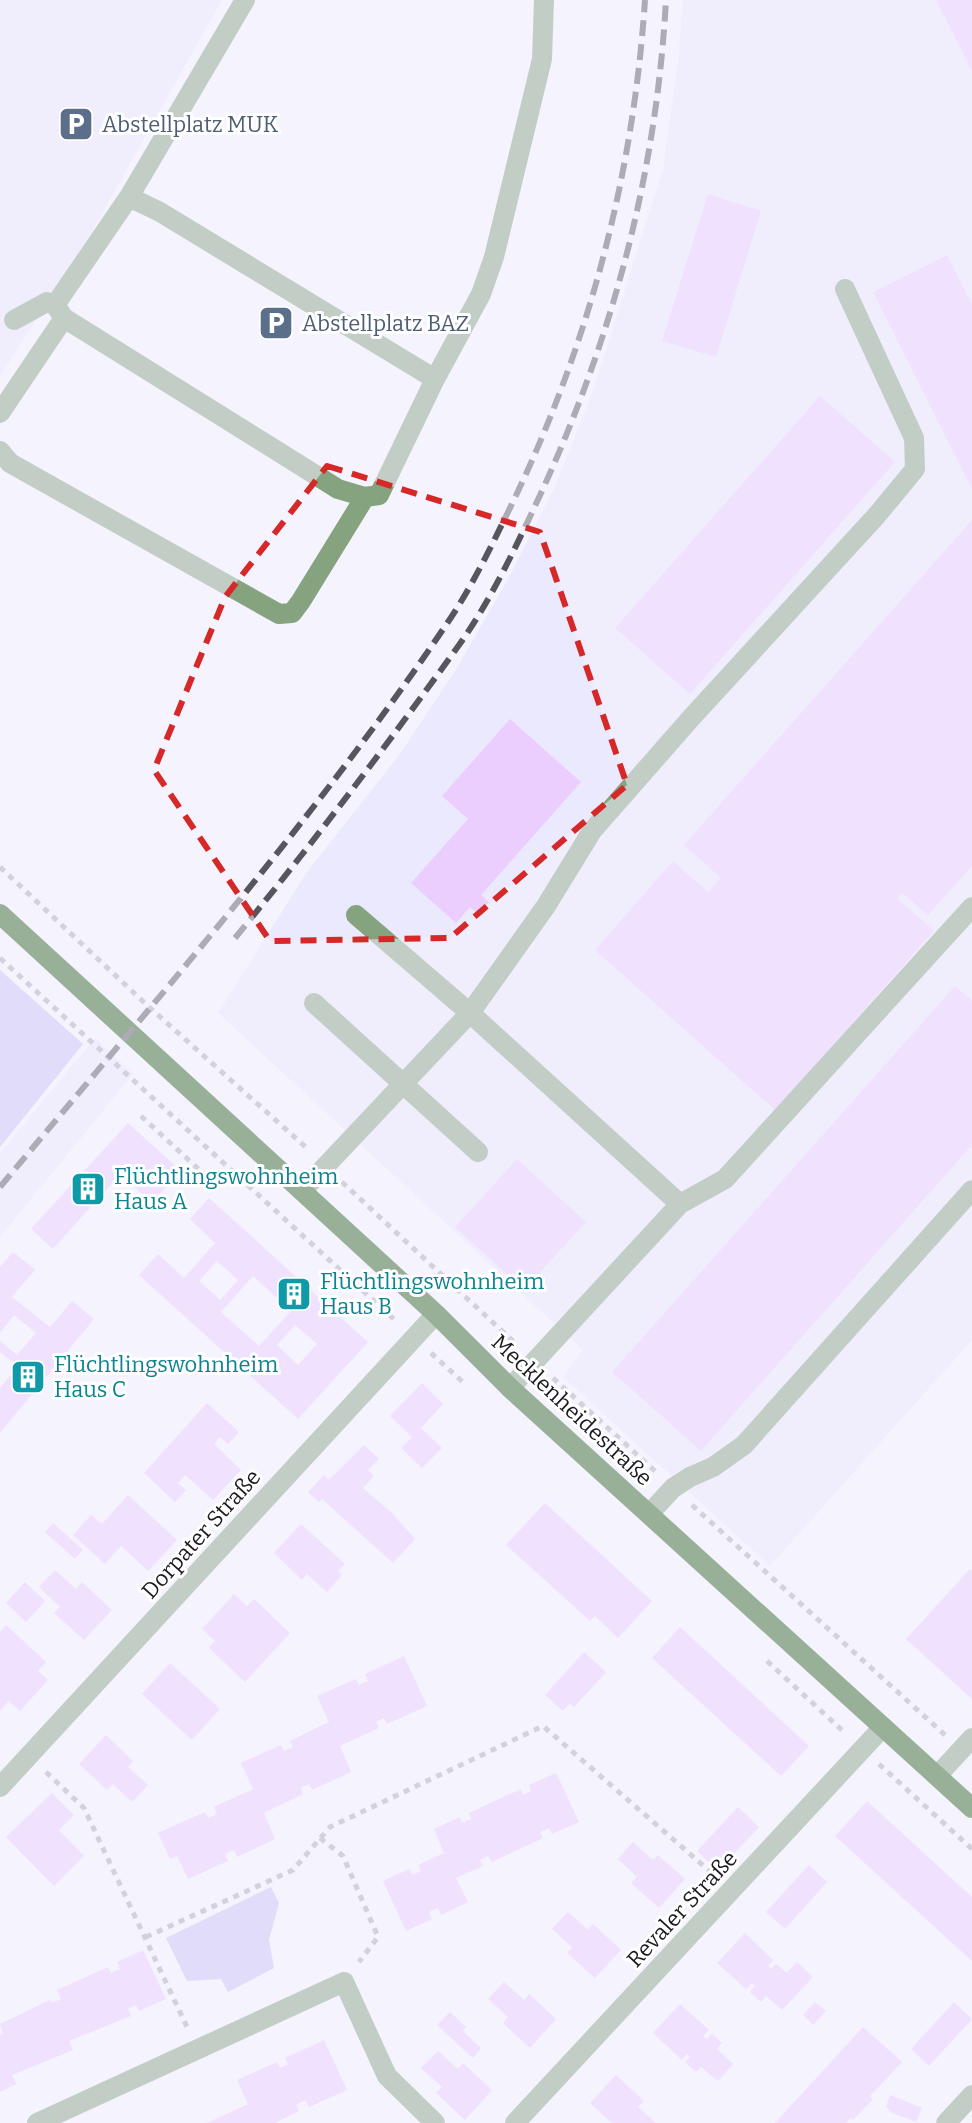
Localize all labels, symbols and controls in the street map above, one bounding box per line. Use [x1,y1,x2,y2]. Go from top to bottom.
parking icon: Abstellplatz MUK [57,105,95,143]
place label: Abstellplatz MUK [102,111,279,138]
parking icon: Abstellplatz BAZ [257,304,295,342]
place label: Abstellplatz BAZ [302,310,469,337]
place label: Flüchtlingswohnheim Haus A [114,1163,338,1215]
building icon: Flüchtlingswohnheim Haus A [69,1170,107,1208]
place label: Flüchtlingswohnheim Haus B [320,1268,544,1320]
building icon: Flüchtlingswohnheim Haus B [275,1275,313,1313]
street label: Mecklenheidestraße [486,1329,658,1491]
place label: Flüchtlingswohnheim Haus C [54,1351,278,1403]
building icon: Flüchtlingswohnheim Haus C [9,1358,47,1396]
street label: Dorpater Straße [136,1464,266,1604]
street label: Revaler Straße [621,1845,743,1973]

